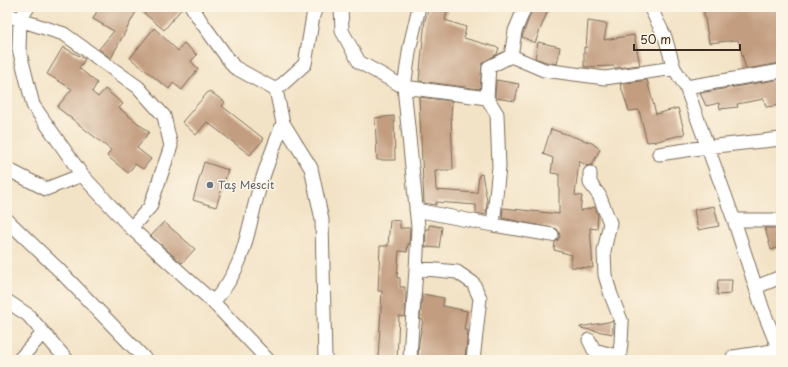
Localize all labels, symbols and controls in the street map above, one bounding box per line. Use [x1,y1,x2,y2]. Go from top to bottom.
scale bar [634,26,740,52]
text: 50 m [640,30,671,48]
place label: Taş Mescit [218,176,274,193]
marker: Taş Mescit [205,180,215,190]

